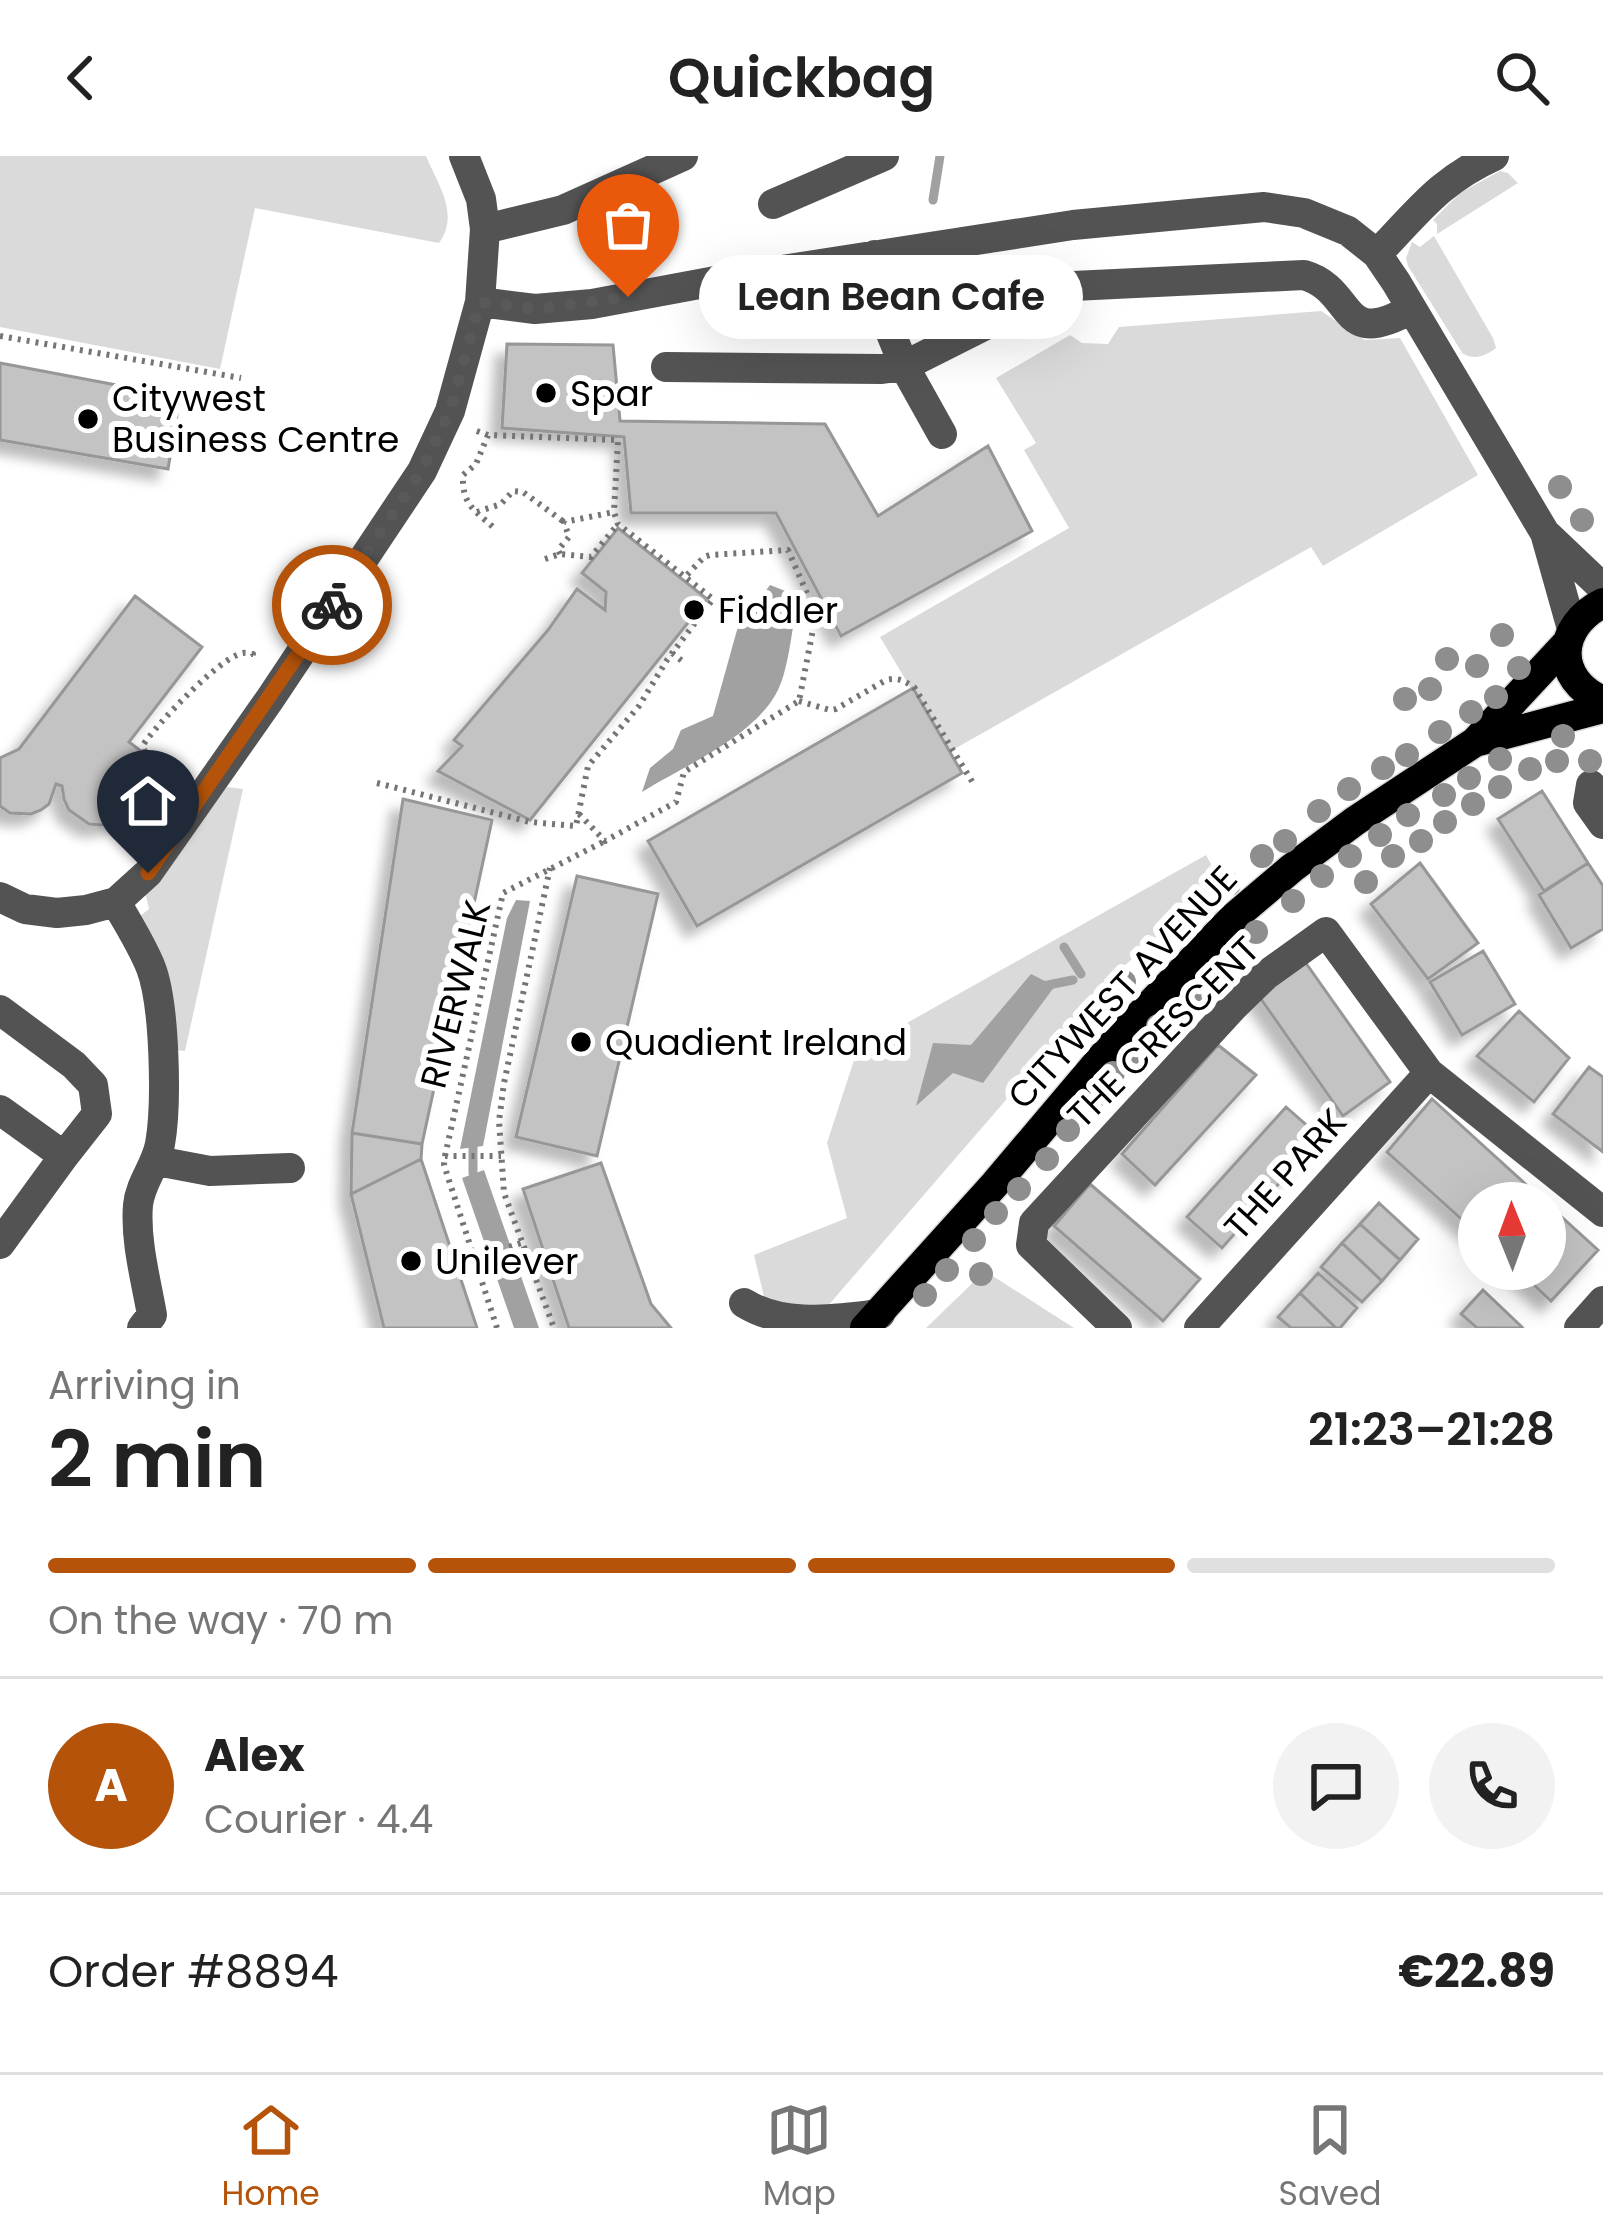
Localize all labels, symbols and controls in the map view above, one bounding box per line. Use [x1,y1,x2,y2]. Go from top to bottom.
text: Quickbag [668,40,935,116]
icon: back [48,45,114,111]
icon: search [1489,45,1555,111]
pin [577,174,679,297]
icon: bag [595,192,661,258]
callout: Lean Bean Cafe [700,255,1084,339]
text: Lean Bean Cafe [737,269,1045,324]
place label: Spar [570,368,653,419]
place label: Citywest Business Centre [112,373,399,465]
marker: Spar [533,380,559,406]
marker: Citywest Business Centre [75,406,101,432]
courier [272,545,392,665]
icon: bike [299,572,365,638]
place label: Fiddler [718,585,838,636]
marker: Fiddler [681,597,707,623]
pin [97,750,199,873]
icon: home [115,768,181,834]
street label: CITYWEST AVENUE [996,854,1249,1120]
street label: RIVERWALK [408,895,503,1093]
street label: THE CRESCENT [1056,925,1271,1140]
place label: Quadient Ireland [605,1017,907,1068]
marker: Quadient Ireland [568,1029,594,1055]
street label: THE PARK [1213,1097,1358,1251]
north arrow [1458,1182,1566,1290]
map controls [1458,1182,1566,1290]
place label: Unilever [435,1236,578,1287]
marker: Unilever [398,1248,424,1274]
text: Arriving in [48,1358,241,1413]
text: 21:23–21:28 [1308,1398,1555,1461]
text: 2 min [48,1405,266,1514]
text: On the way · 70 m [48,1593,394,1648]
button: chat [1273,1723,1399,1849]
button: phone [1429,1723,1555,1849]
text: Alex [204,1724,305,1787]
text: A [94,1754,128,1817]
text: Courier · 4.4 [204,1792,433,1847]
text: Order #8894 [48,1940,339,2003]
text: €22.89 [1398,1940,1555,2003]
tab: Home [221,2097,320,2219]
tab: Map [763,2097,836,2219]
tab: Saved [1279,2097,1382,2219]

